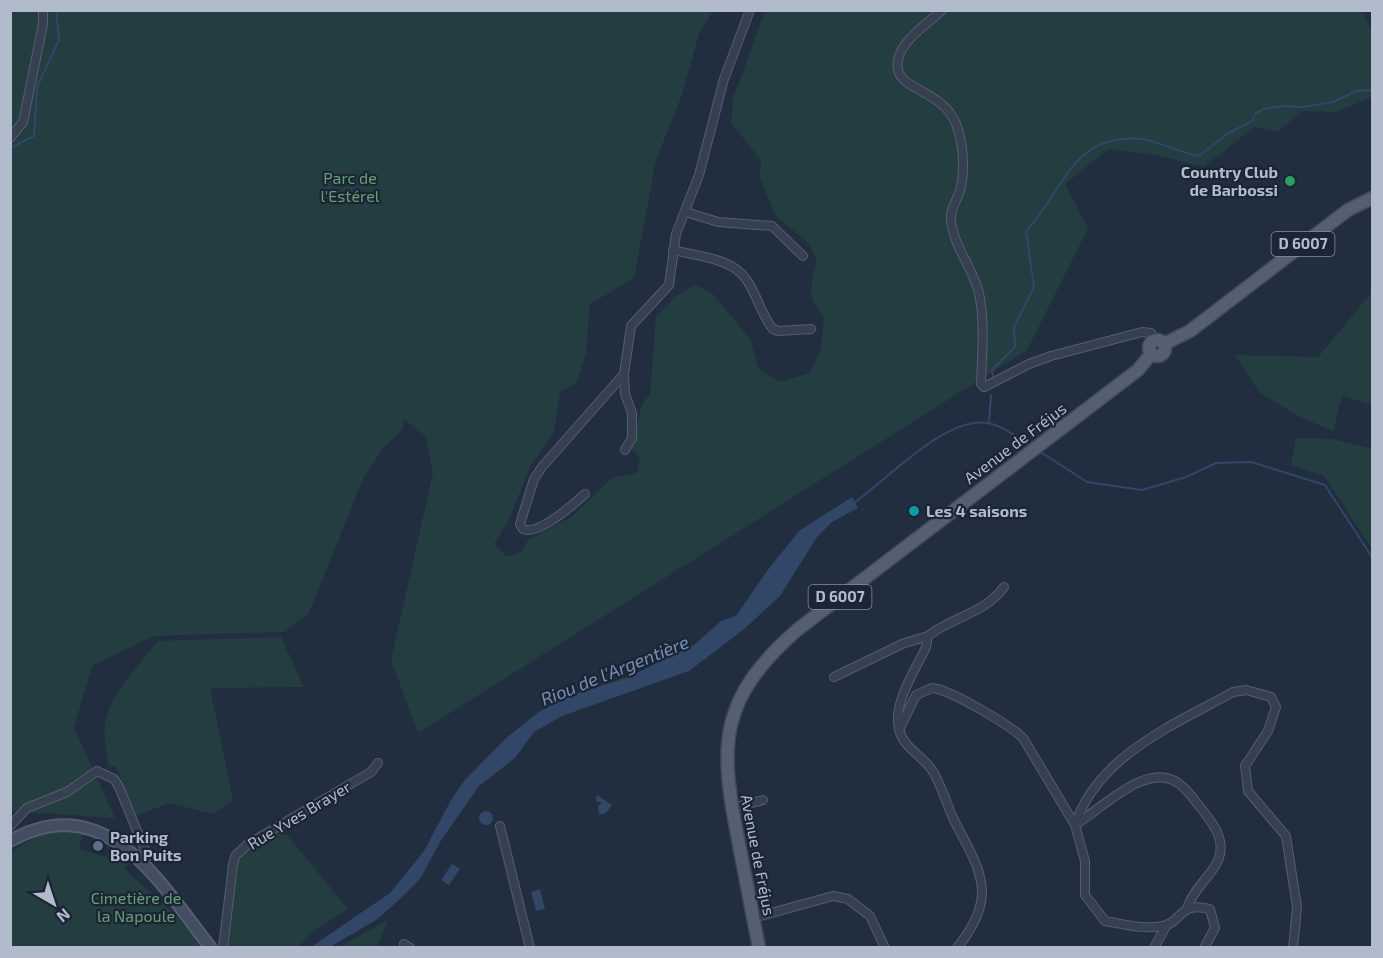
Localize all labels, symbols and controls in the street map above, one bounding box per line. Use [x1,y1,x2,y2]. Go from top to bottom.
place label: Country Club de Barbossi [1181,162,1278,199]
park label: Parc de l'Estérel [320,168,380,205]
marker: Country Club de Barbossi [1283,174,1297,188]
road number: D 6007 [1272,232,1334,256]
street label: Avenue de Fréjus [960,398,1070,488]
place label: Les 4 saisons [926,501,1027,520]
marker: Les 4 saisons [907,504,921,518]
road number: D 6007 [808,585,872,609]
water label: Riou de l'Argentière [537,630,692,710]
street label: Rue Yves Brayer [244,776,354,853]
street label: Avenue de Fréjus [736,793,780,917]
place label: Parking Bon Puits [110,827,182,864]
marker: Parking Bon Puits [91,839,105,853]
north arrow [24,874,84,934]
park label: Cimetière de la Napoule [91,888,181,925]
text: N [53,905,74,927]

